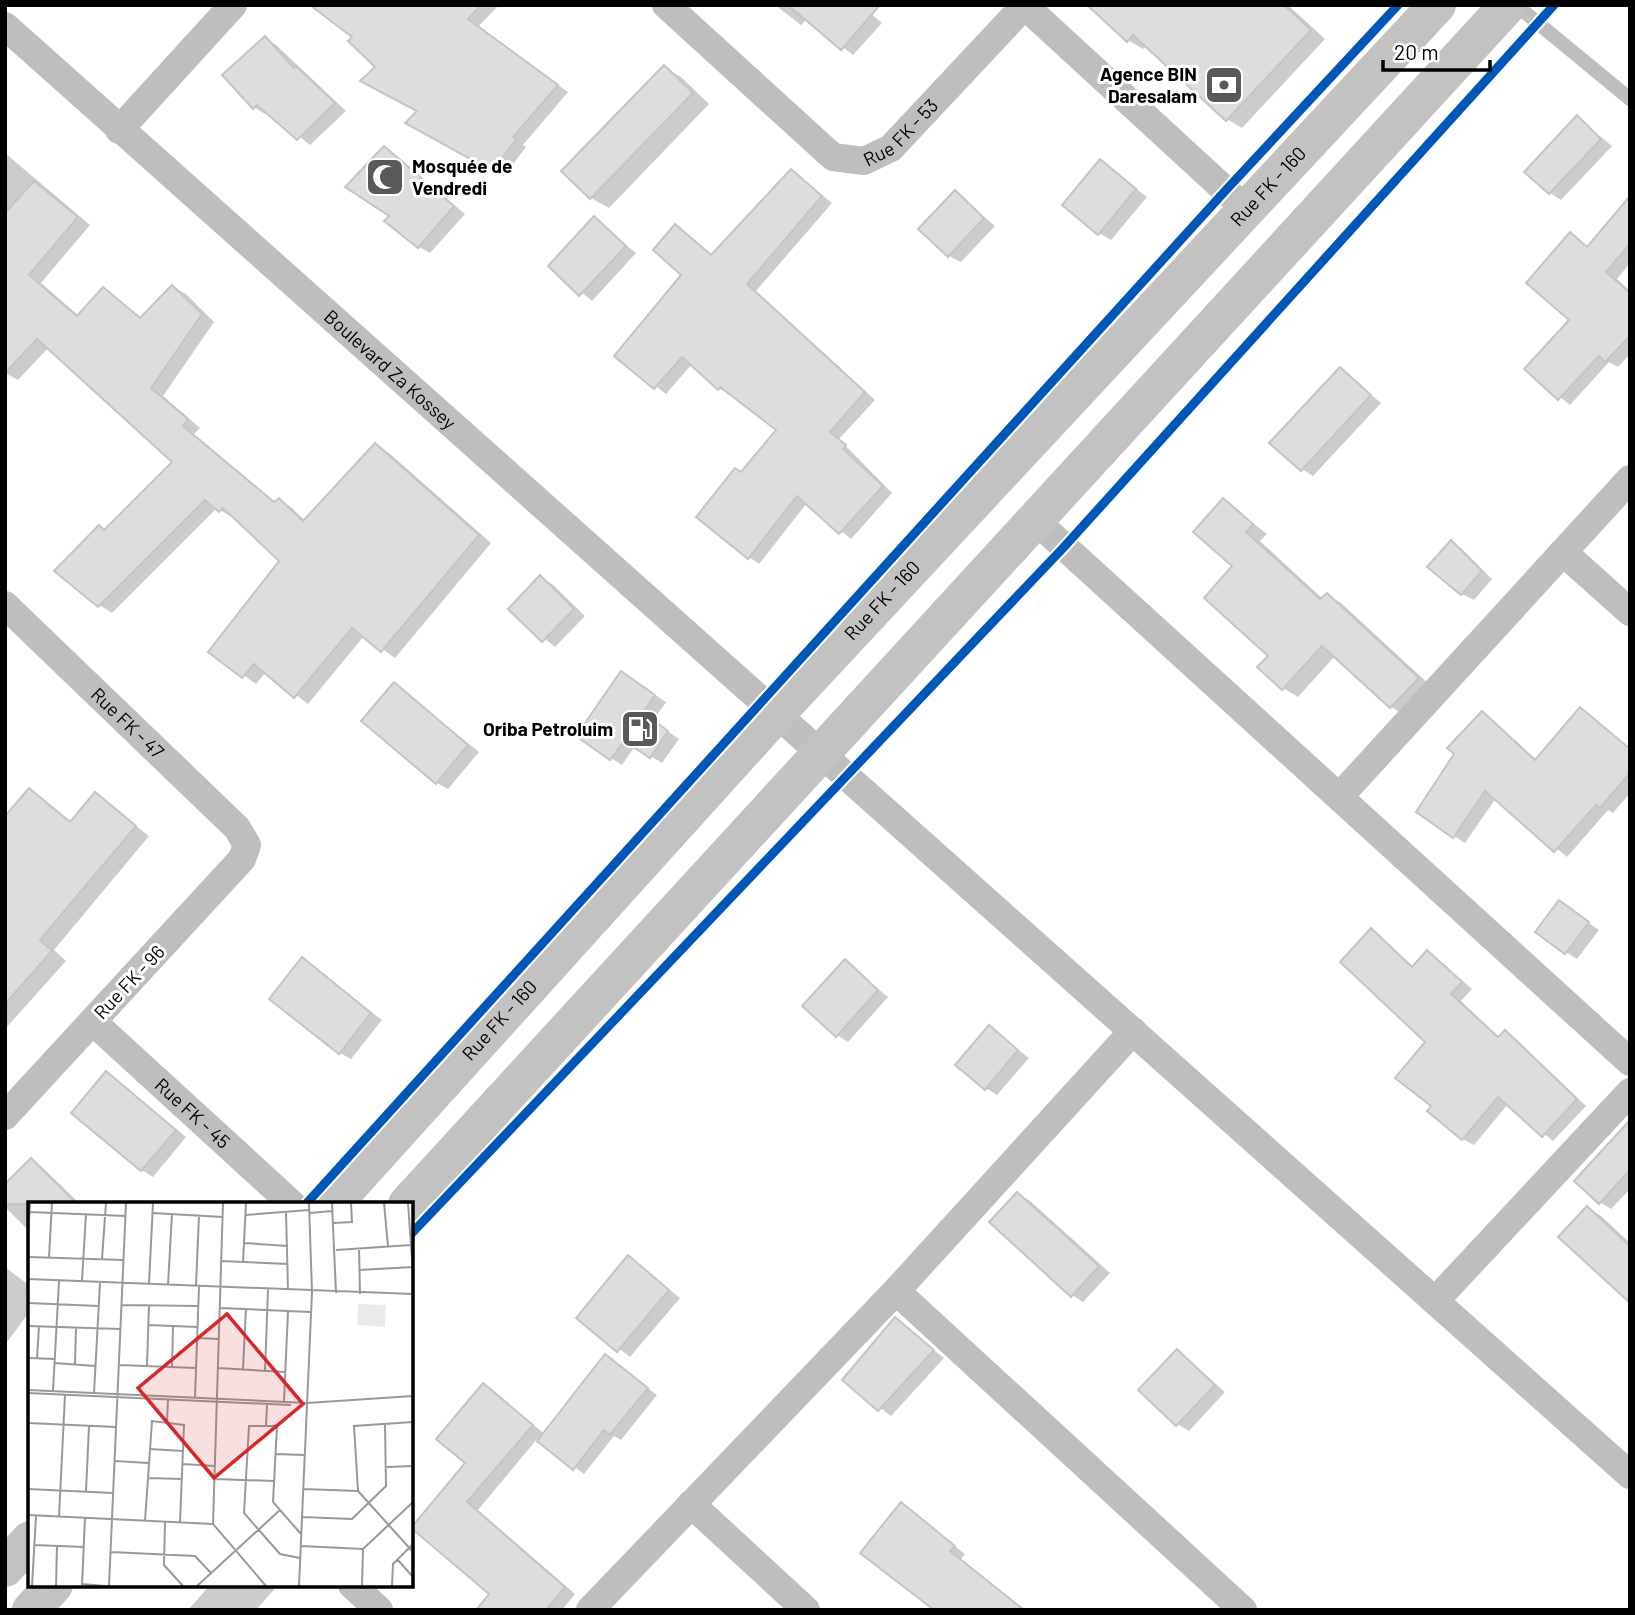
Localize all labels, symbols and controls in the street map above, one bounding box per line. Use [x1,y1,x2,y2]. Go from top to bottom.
scale bar [1383,28,1490,72]
text: 20 m [1394,39,1439,64]
place label: Agence BIN Daresalam [1100,62,1197,107]
bank icon: Agence BIN Daresalam [1203,64,1245,106]
street label: Rue FK - 53 [859,94,942,171]
street label: Rue FK - 160 [1225,141,1310,231]
place label: Mosquée de Vendredi [412,154,513,199]
mosque icon: Mosquée de Vendredi [364,156,406,198]
street label: Boulevard Za Kossey [320,304,461,434]
street label: Rue FK - 160 [839,555,924,645]
street label: Rue FK - 47 [87,682,169,763]
fuel station icon: Oriba Petroluim [619,708,661,750]
place label: Oriba Petroluim [483,717,613,740]
street label: Rue FK - 96 [89,940,169,1023]
street label: Rue FK - 160 [457,975,541,1065]
street label: Rue FK - 45 [151,1073,235,1153]
inset map [28,1202,413,1587]

